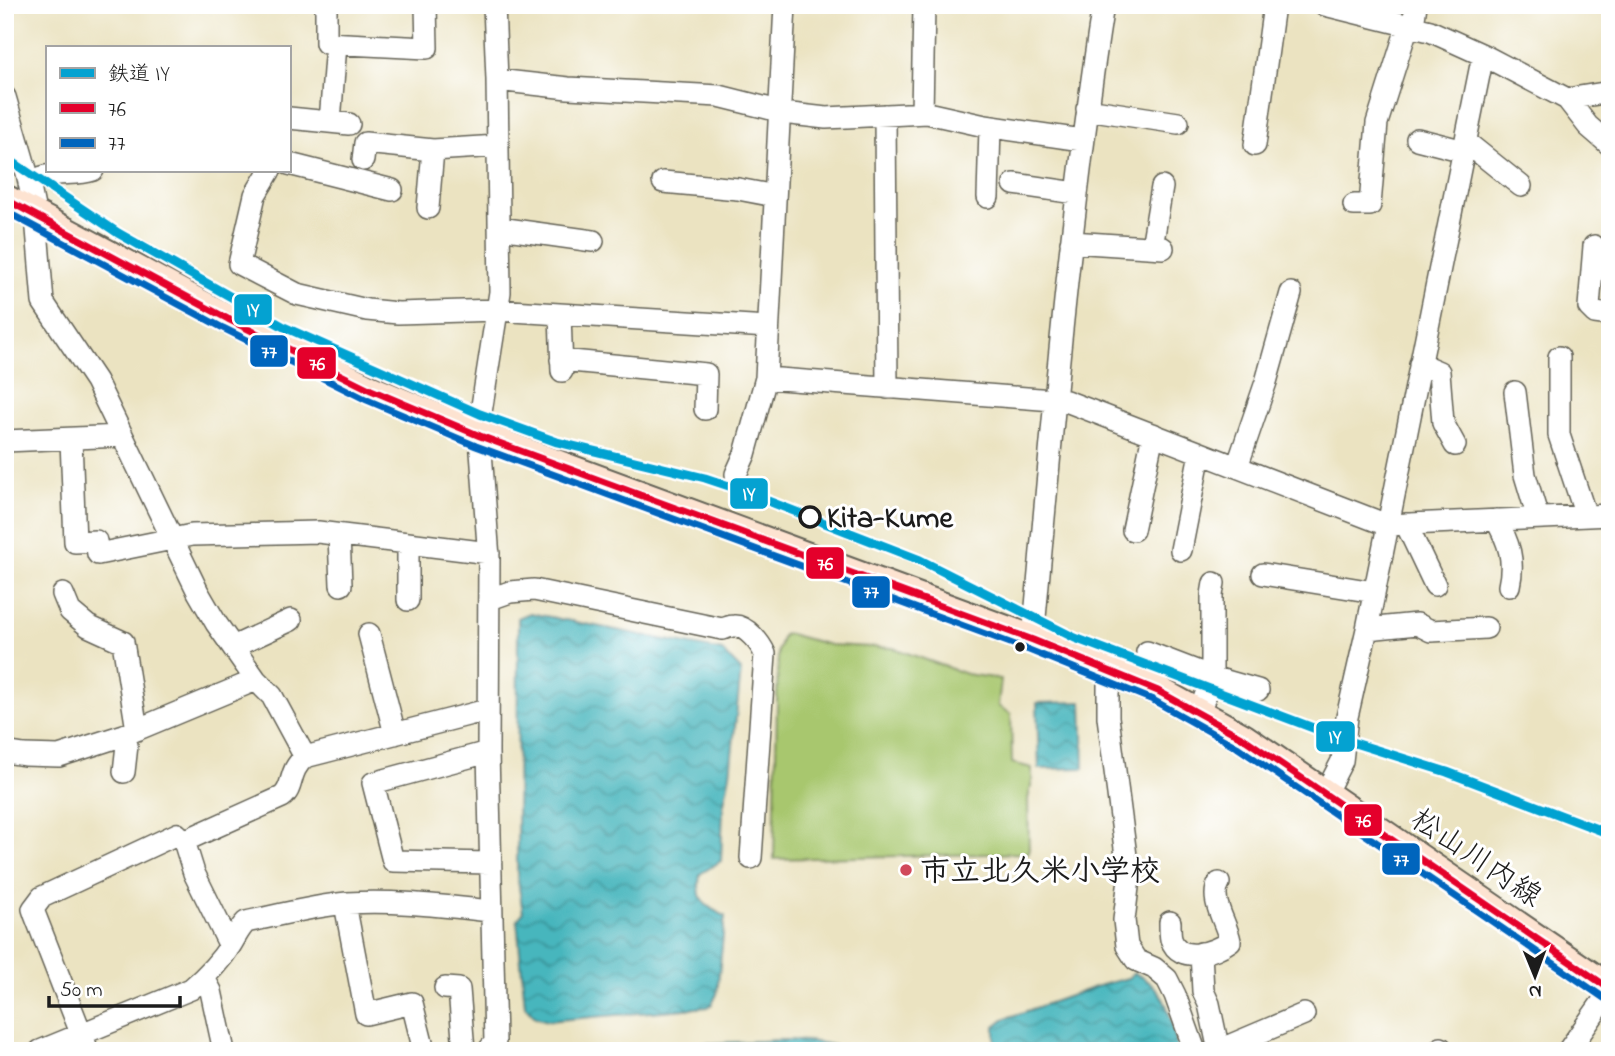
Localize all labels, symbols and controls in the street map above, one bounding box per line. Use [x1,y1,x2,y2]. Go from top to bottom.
legend [46,46,290,172]
text: 鉄道 IY [108,60,170,90]
text: 76 [108,96,126,126]
text: 77 [108,130,126,160]
line badge: IY [233,293,273,326]
text: IY [246,298,260,325]
line badge: 77 [249,334,289,368]
text: 77 [261,340,277,367]
line badge: 76 [296,346,337,380]
text: 76 [309,352,326,379]
line badge: IY [729,477,769,510]
text: IY [742,482,756,509]
place label: Kita-Kume [827,498,954,542]
marker: Kita-Kume [799,506,821,528]
line badge: 76 [805,546,845,580]
text: 76 [817,552,834,579]
line badge: 77 [851,575,891,609]
text: 77 [863,580,879,607]
unlabelled marker [1013,640,1027,654]
line badge: IY [1315,720,1356,753]
text: IY [1328,725,1342,752]
street label: 松山川内線 [1401,799,1550,920]
line badge: 76 [1343,803,1383,837]
text: 76 [1355,809,1372,836]
line badge: 77 [1381,842,1421,876]
text: 77 [1393,848,1409,875]
place label: 市立北久米小学校 [920,851,1160,895]
marker: 市立北久米小学校 [898,862,914,878]
north arrow [1500,940,1570,1010]
scale bar [49,965,180,1009]
text: 50 m [60,976,103,1006]
text: N [1528,977,1542,1004]

